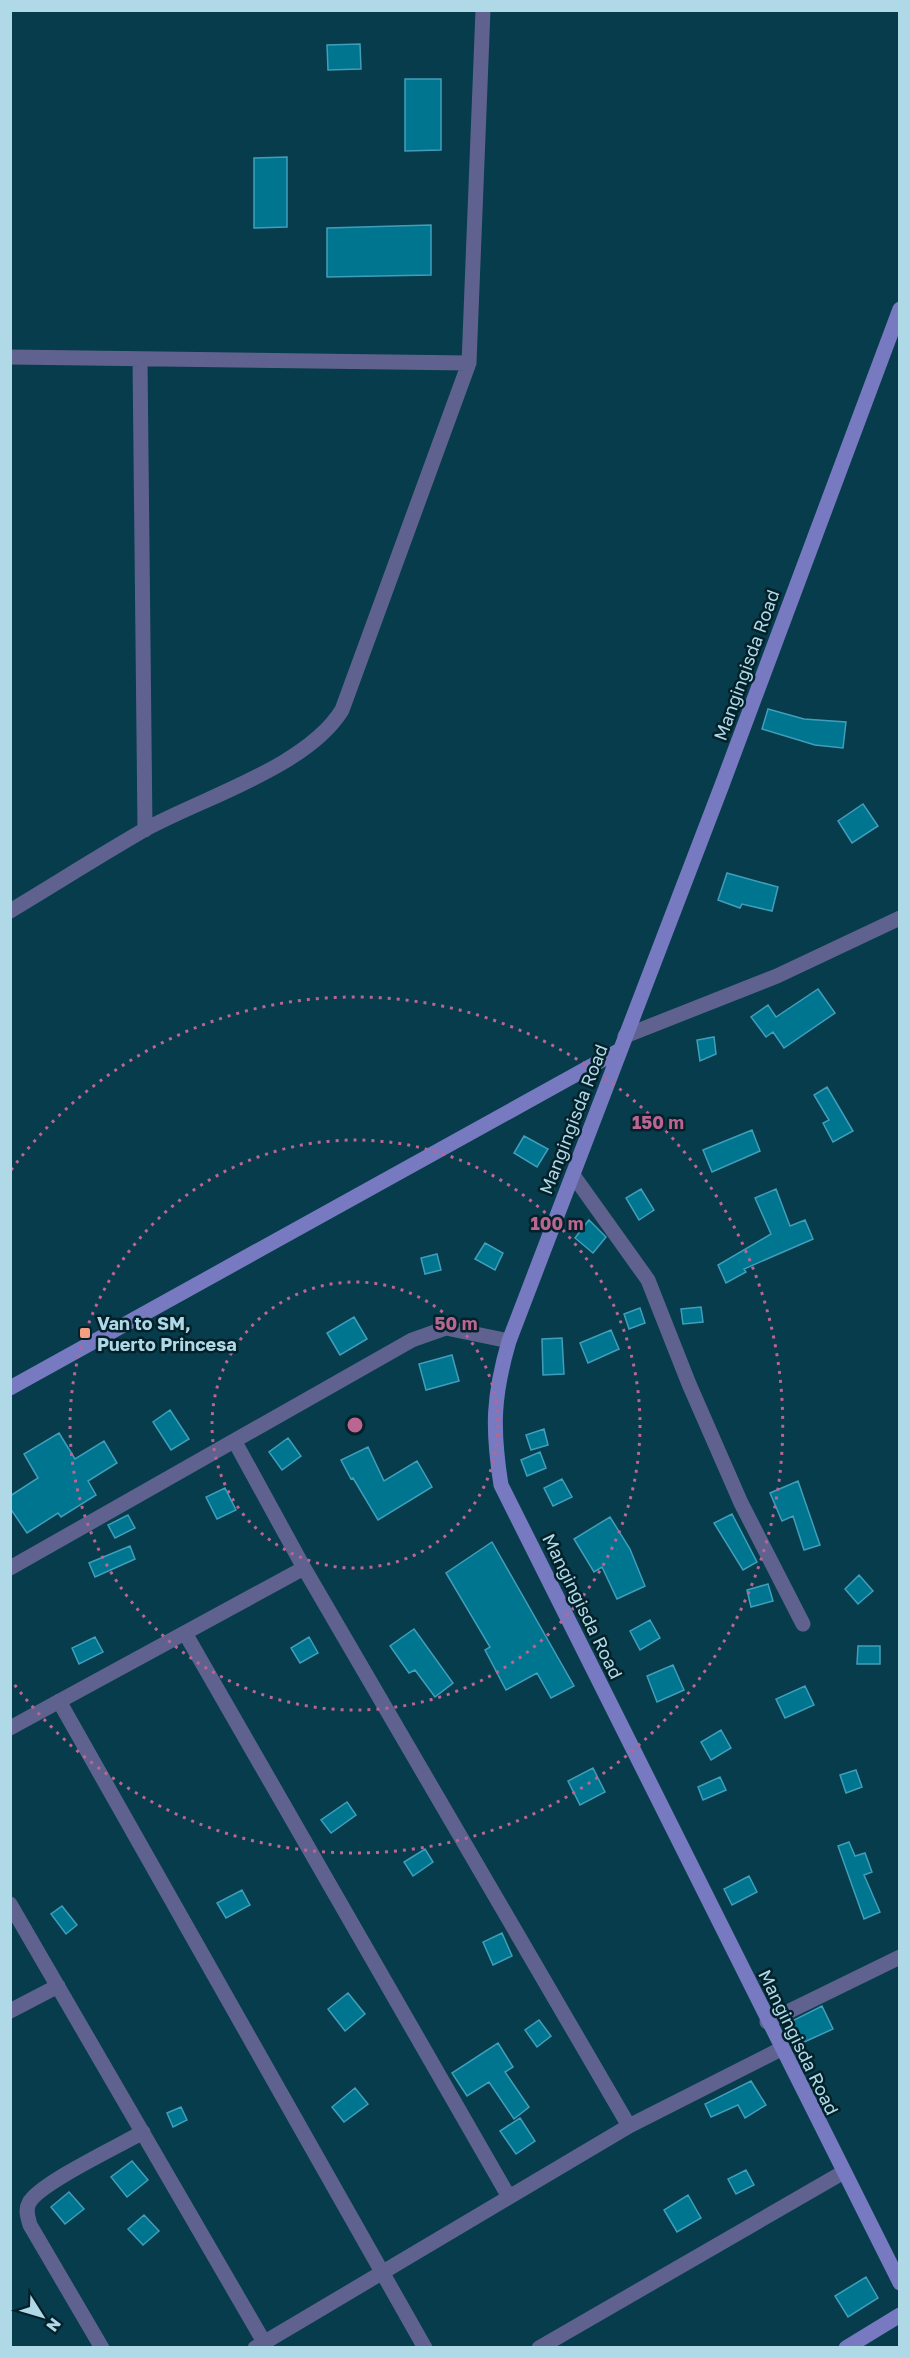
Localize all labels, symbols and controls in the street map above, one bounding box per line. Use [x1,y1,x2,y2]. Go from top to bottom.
street label: Mangingisda Road [708,587,784,743]
street label: Mangingisda Road [534,1041,612,1197]
text: 150 m [632,1111,684,1133]
text: 100 m [531,1212,583,1234]
place label: Van to SM, Puerto Princesa [97,1312,237,1355]
text: 50 m [435,1312,477,1334]
marker: Van to SM, Puerto Princesa [78,1326,92,1340]
centre of rings [345,1415,365,1435]
street label: Mangingisda Road [538,1530,628,1682]
street label: Mangingisda Road [754,1966,844,2118]
north arrow [12,2286,72,2346]
text: N [42,2314,66,2336]

